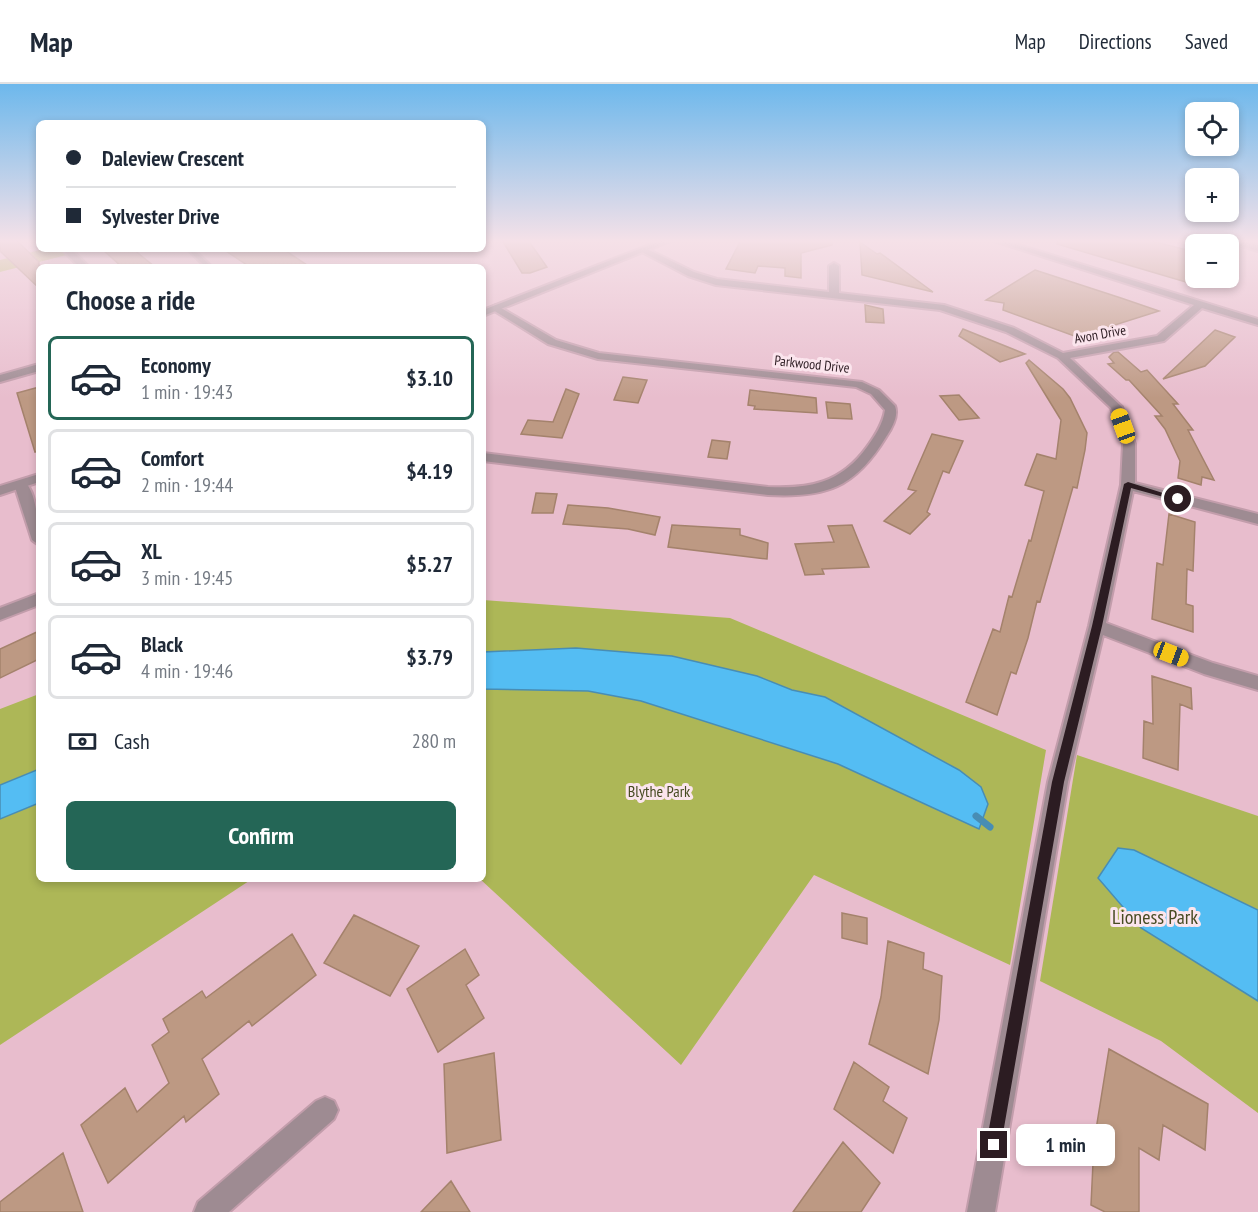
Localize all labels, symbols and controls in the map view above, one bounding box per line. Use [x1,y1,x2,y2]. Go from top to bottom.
text: Map [30,23,73,60]
text: Map [1015,28,1046,55]
text: Directions [1079,28,1152,55]
text: Saved [1185,28,1228,55]
map controls [1185,102,1239,288]
button: locate [1185,102,1239,156]
text: Daleview Crescent [102,144,244,172]
button: + [1185,168,1239,222]
text: Sylvester Drive [102,202,220,230]
button: − [1185,234,1239,288]
text: Choose a ride [66,283,195,317]
street label: Avon Drive [1073,321,1127,347]
icon: car [69,351,123,405]
text: Economy [141,351,211,379]
street label: Parkwood Drive [774,351,851,377]
text: $3.10 [406,364,453,392]
text: 1 min · 19:43 [141,379,233,405]
car [1108,406,1138,446]
icon: car [69,444,123,498]
text: Comfort [141,444,204,472]
text: $4.19 [406,457,453,485]
text: 2 min · 19:44 [141,472,233,498]
route start [1164,485,1191,512]
icon: car [69,537,123,591]
text: XL [141,537,162,565]
text: $5.27 [406,550,453,578]
text: 3 min · 19:45 [141,565,233,591]
icon: car [69,630,123,684]
text: Black [141,630,183,658]
car [1151,639,1191,669]
text: $3.79 [406,643,453,671]
text: 4 min · 19:46 [141,658,233,684]
icon: cash [66,725,99,758]
text: Cash [114,727,150,755]
text: 280 m [412,728,456,754]
park label: Blythe Park [628,781,691,801]
button: Confirm [66,801,456,870]
park label: Lioness Park [1112,904,1198,930]
callout: 1 min [1015,1124,1114,1166]
route end [980,1131,1007,1158]
text: 1 min [1045,1132,1086,1158]

